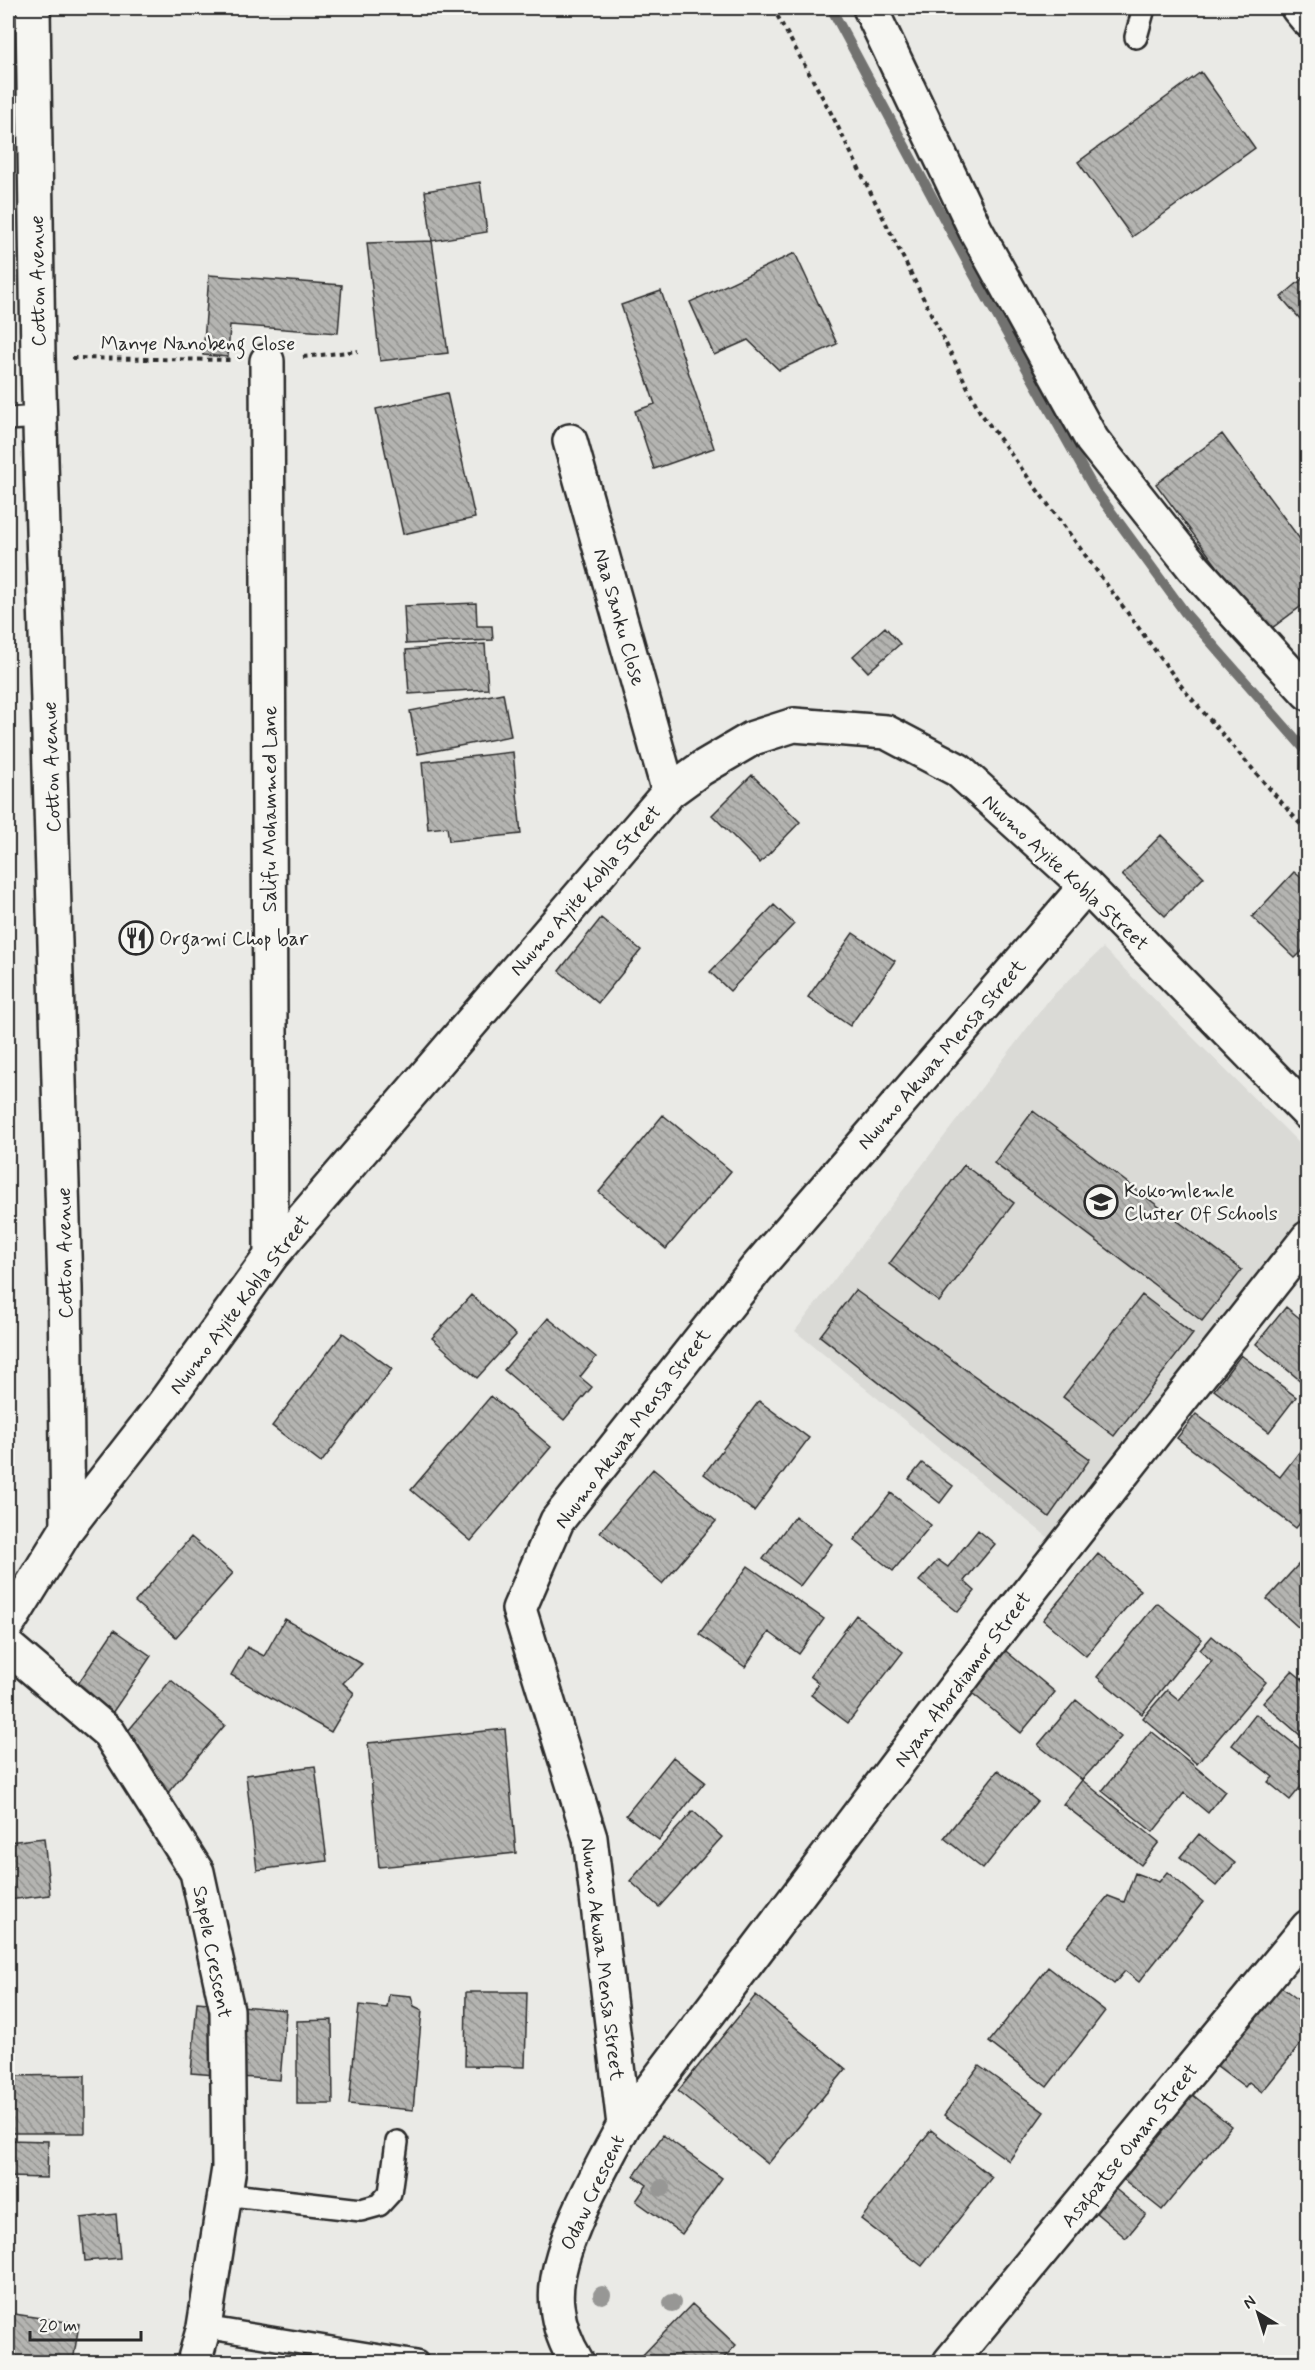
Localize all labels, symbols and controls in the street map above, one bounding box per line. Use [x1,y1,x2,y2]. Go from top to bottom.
street label: Cotton Avenue [24,215,53,347]
street label: Manye Nanobeng Close [101,331,295,360]
street label: Naa Sanku Close [586,545,651,689]
street label: Cotton Avenue [37,701,68,833]
street label: Salifu Mohammed Lane [257,706,284,912]
street label: Nuumo Ayite Kobla Street [976,789,1154,958]
street label: Nuumo Ayite Kobla Street [504,800,668,982]
restaurant icon: Orgami Chop bar [118,920,154,956]
place label: Orgami Chop bar [159,926,309,955]
street label: Nuumo Akwaa Mensa Street [852,954,1033,1156]
place label: Kokomlemle Cluster Of Schools [1124,1178,1278,1228]
school or university icon: Kokomlemle Cluster Of Schools [1083,1184,1119,1220]
street label: Cotton Avenue [51,1187,80,1319]
street label: Nuumo Ayite Kobla Street [164,1209,317,1400]
street label: Nuumo Akwaa Mensa Street [549,1323,718,1535]
street label: Nyan Abordiamor Street [888,1587,1038,1773]
street label: Nuumo Akwaa Mensa Street [573,1836,630,2082]
street label: Sapele Crescent [185,1884,238,2021]
street label: Asafoatse Oman Street [1055,2058,1206,2235]
street label: Odaw Crescent [555,2130,632,2255]
north arrow [1228,2283,1288,2343]
text: N [1239,2291,1260,2314]
scale bar [30,2304,141,2342]
text: 20 m [39,2314,77,2338]

